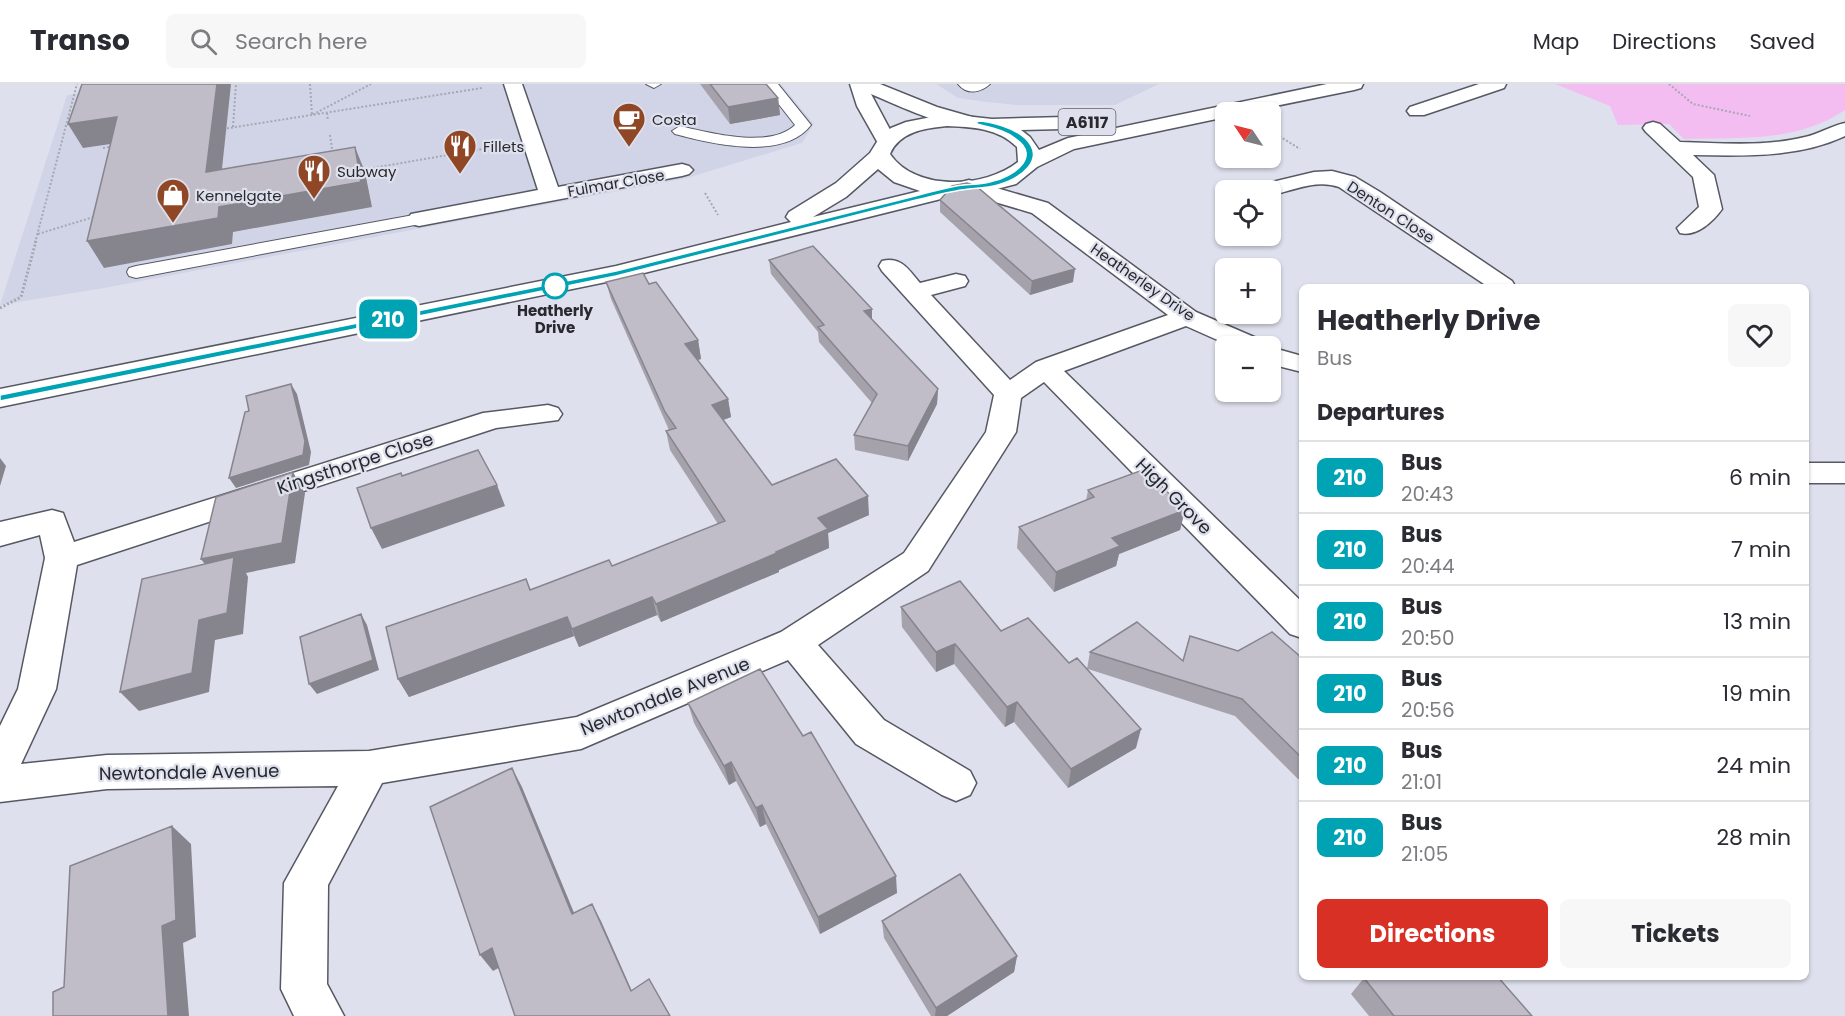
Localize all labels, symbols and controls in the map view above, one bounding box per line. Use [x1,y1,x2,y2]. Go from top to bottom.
search box [166,14,586,68]
text: Transo [30,21,130,60]
icon: search [187,25,220,58]
text: Search here [235,26,367,57]
text: Map [1533,27,1579,56]
text: Directions [1612,27,1716,56]
text: Saved [1749,27,1815,56]
cafe icon: Costa [611,101,647,148]
north arrow [1215,102,1281,168]
map controls [1215,102,1281,402]
place label: Costa [652,109,697,130]
road number: A6117 [1058,109,1116,135]
restaurant icon: Fillets [442,128,478,175]
place label: Fillets [483,136,524,157]
restaurant icon: Subway [296,153,332,200]
place label: Subway [337,161,397,182]
street label: Fulmar Close [566,164,666,202]
street label: Denton Close [1343,176,1439,248]
shop icon: Kennelgate [155,177,191,224]
button: locate [1215,180,1281,246]
place label: Kennelgate [196,185,282,206]
street label: Heatherley Drive [1087,238,1199,326]
button: + [1215,258,1281,324]
marker: Heatherly Drive [542,273,568,299]
line badge: 210 [354,300,422,338]
place label: Heatherly Drive [517,300,594,338]
text: Heatherly Drive [1317,301,1540,340]
button: heart [1728,304,1791,367]
text: 210 [371,305,405,334]
button: − [1215,336,1281,402]
text: Bus [1317,344,1353,372]
text: Departures [1317,397,1445,428]
street label: Kingsthorpe Close [274,426,436,500]
text: Bus [1401,447,1443,478]
street label: High Grove [1130,452,1218,540]
text: 6 min [1729,462,1791,493]
text: 210 [1333,463,1367,492]
text: 20:43 [1401,480,1454,508]
text: Bus [1401,519,1443,550]
text: 7 min [1731,534,1791,565]
text: 210 [1333,535,1367,564]
text: 20:44 [1401,552,1454,580]
text: Bus [1401,591,1443,622]
text: 13 min [1723,606,1791,637]
text: 210 [1333,607,1367,636]
text: 20:50 [1401,624,1454,652]
street label: Newtondale Avenue [577,651,753,741]
text: Bus [1401,663,1443,694]
text: 19 min [1722,678,1791,709]
text: 210 [1333,679,1367,708]
text: 20:56 [1401,696,1455,724]
text: Bus [1401,735,1443,766]
text: 24 min [1716,750,1791,781]
text: 210 [1333,751,1367,780]
street label: Newtondale Avenue [99,758,279,786]
text: 21:01 [1401,768,1442,796]
text: Bus [1401,807,1443,838]
text: 28 min [1716,822,1791,853]
text: 210 [1333,823,1367,852]
text: 21:05 [1401,840,1448,868]
button: Directions [1317,899,1548,968]
button: Tickets [1560,899,1791,968]

